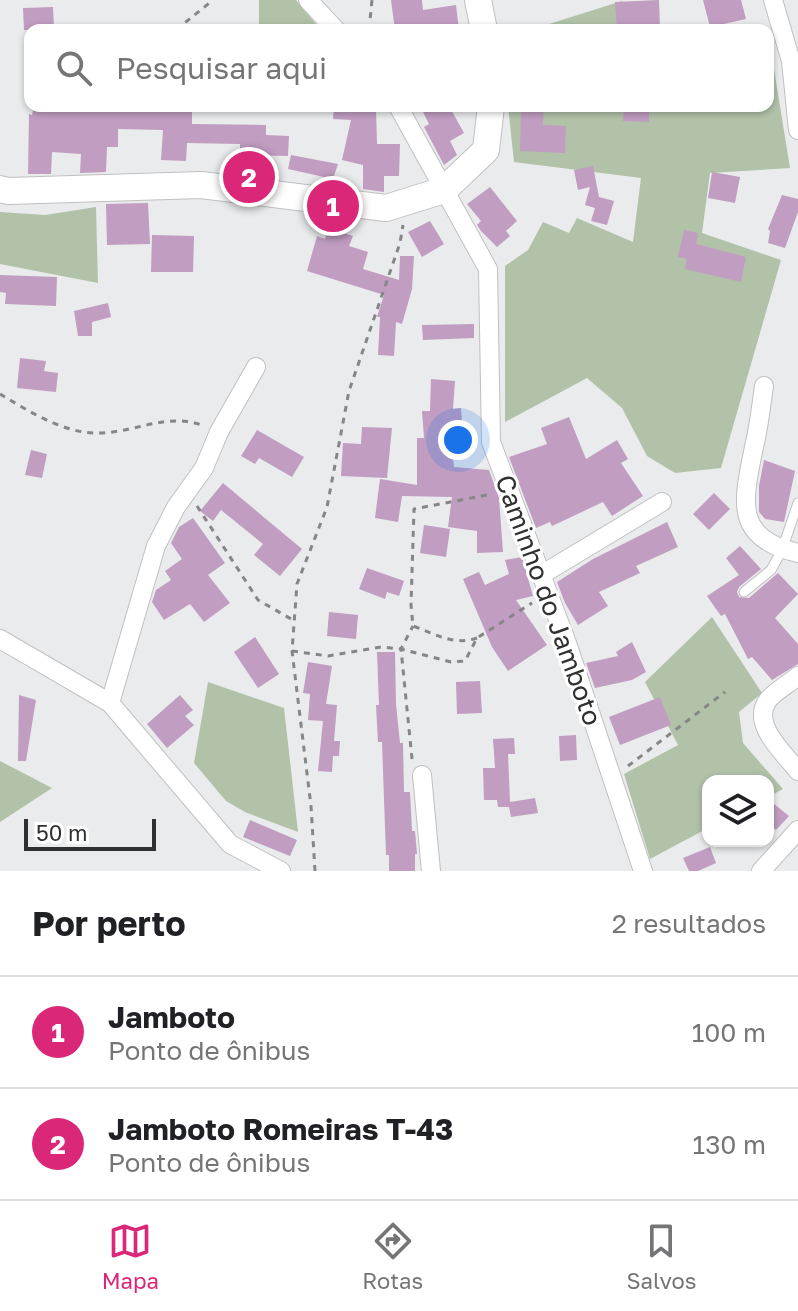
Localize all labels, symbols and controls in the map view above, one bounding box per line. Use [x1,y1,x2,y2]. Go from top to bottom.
search box [24,24,774,112]
icon: search [52,46,96,90]
text: Pesquisar aqui [116,50,327,86]
pin: 2 [223,147,275,207]
pin: 1 [307,176,359,236]
your location [438,420,478,460]
street label: Caminho do Jamboto [489,471,609,729]
map controls [702,775,774,847]
button: layers [702,775,774,847]
scale bar [24,815,156,851]
text: 50 m [36,819,87,846]
text: Por perto [32,903,186,943]
text: 2 resultados [612,908,766,939]
text: Jamboto [108,999,235,1035]
text: 1 [51,1017,65,1048]
text: 100 m [692,1017,766,1048]
text: Ponto de ônibus [108,1035,310,1066]
text: Jamboto Romeiras T-43 [108,1111,453,1147]
text: 2 [50,1129,66,1160]
text: 130 m [693,1129,766,1160]
text: Ponto de ônibus [108,1147,310,1178]
tab: Mapa [102,1219,159,1294]
tab: Rotas [362,1219,423,1294]
tab: Salvos [626,1219,696,1294]

